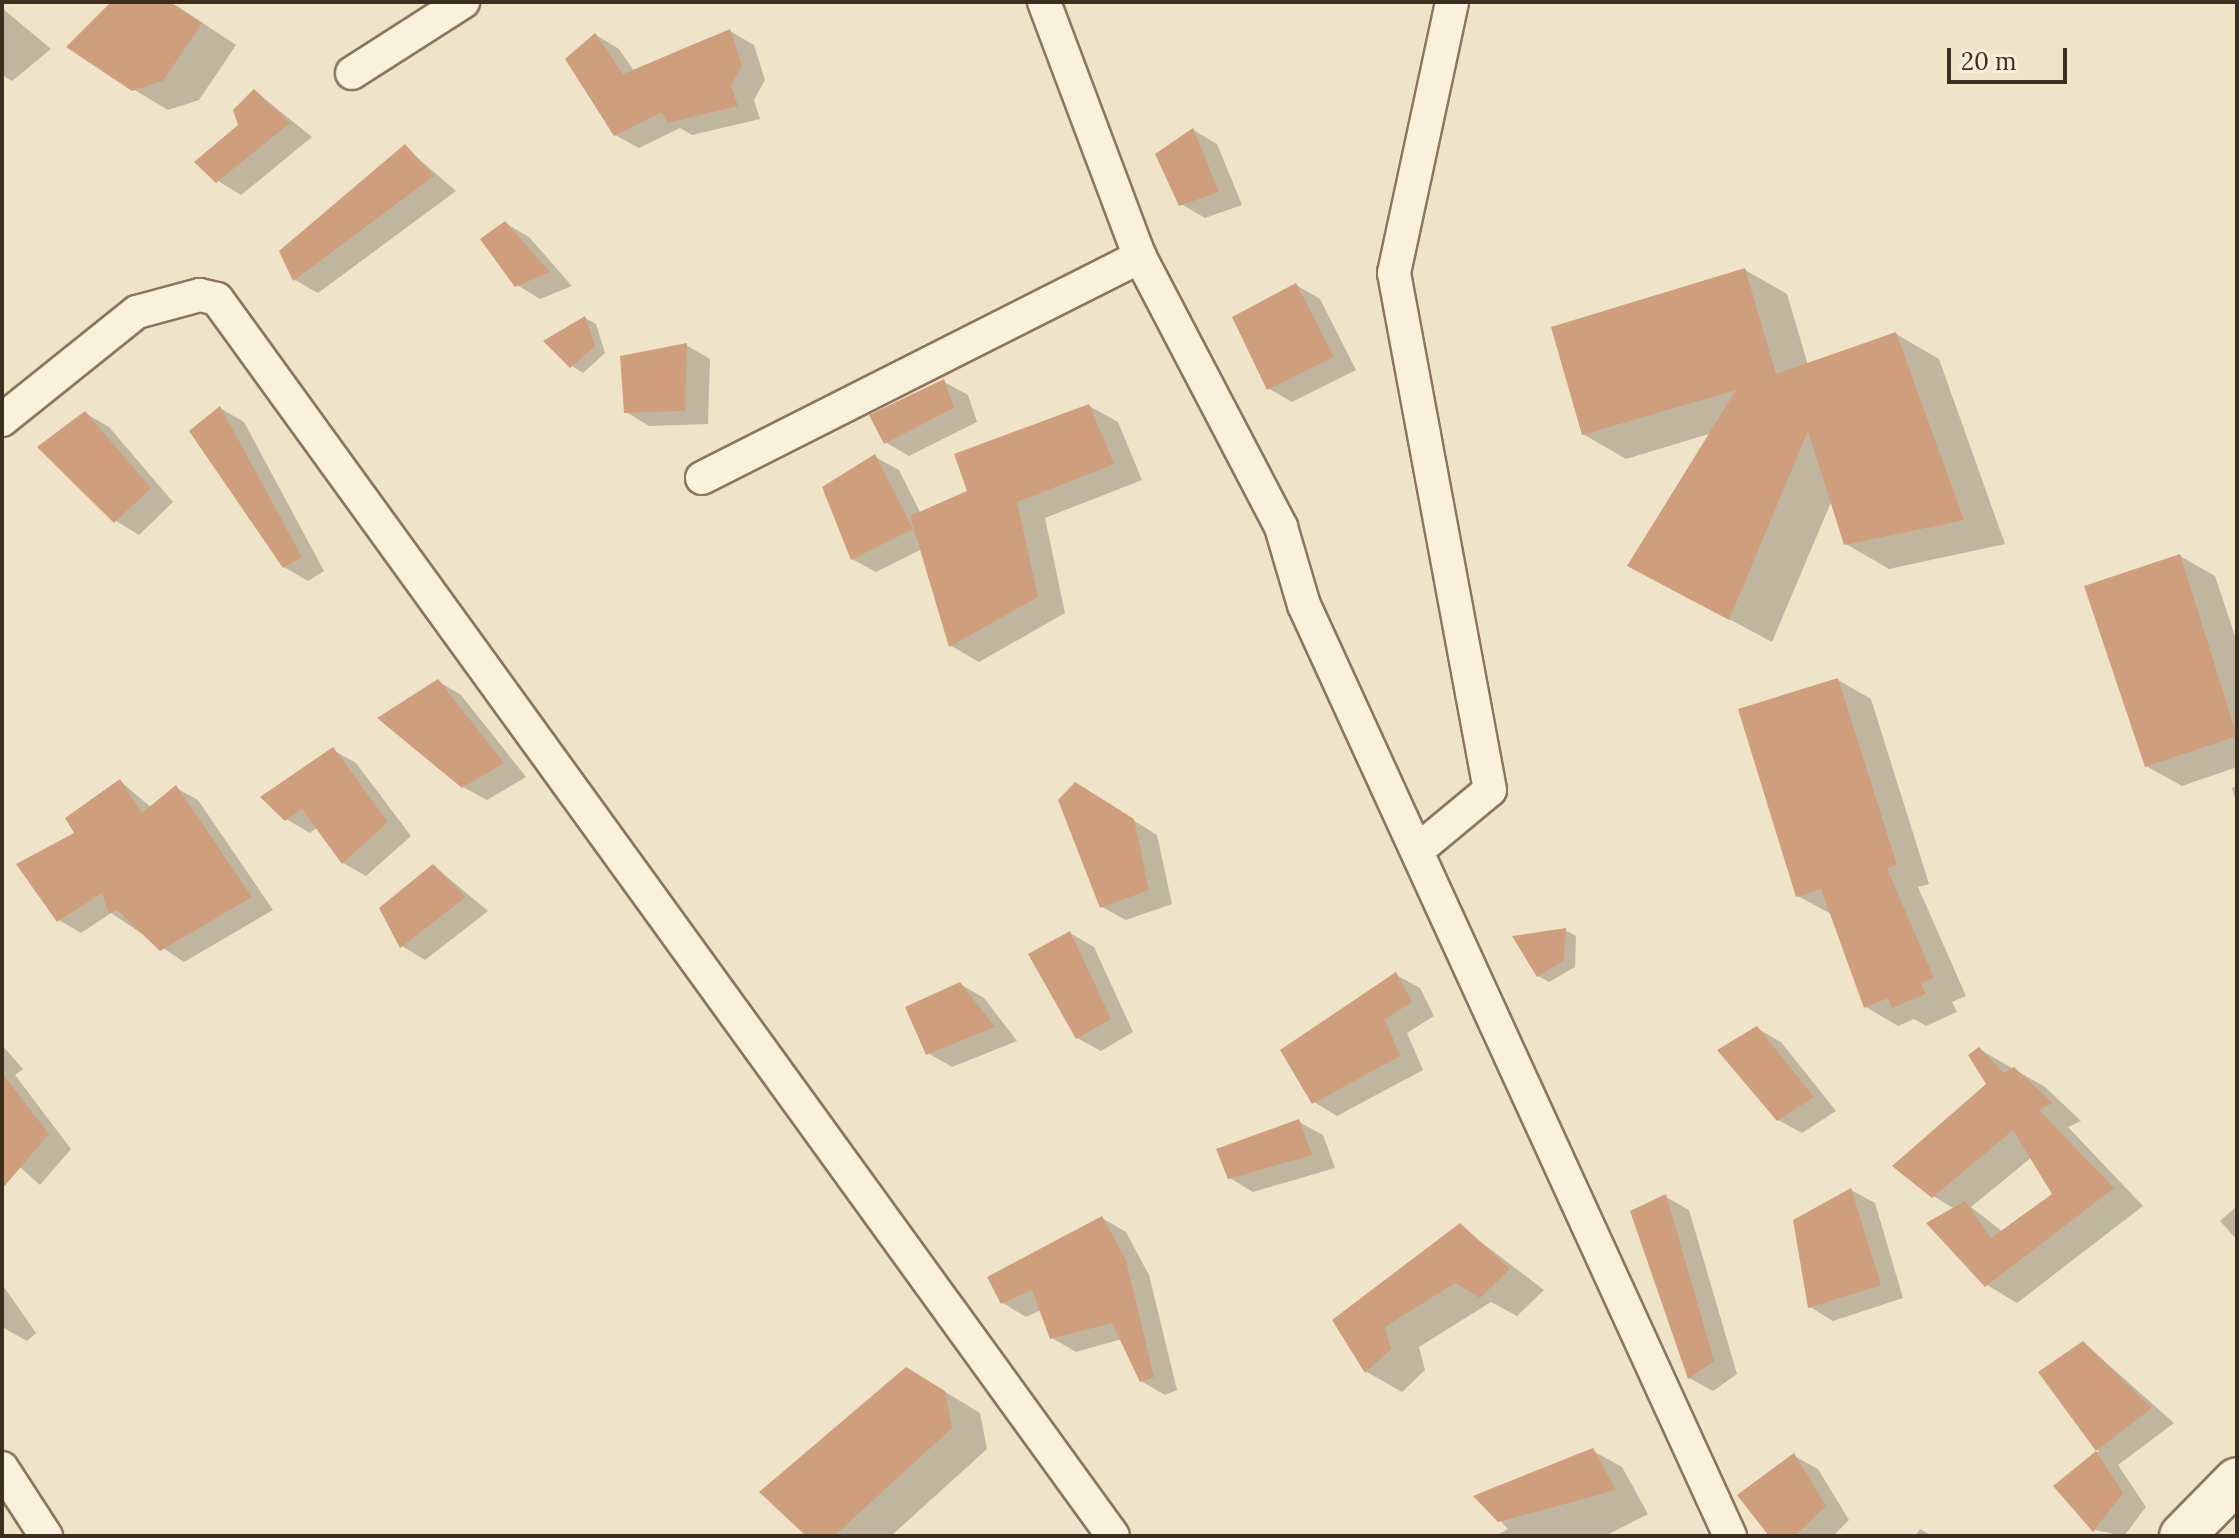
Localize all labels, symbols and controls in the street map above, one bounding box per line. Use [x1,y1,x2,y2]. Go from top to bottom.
scale bar [1951,32,2071,82]
text: 20 m [1961,46,2017,77]

